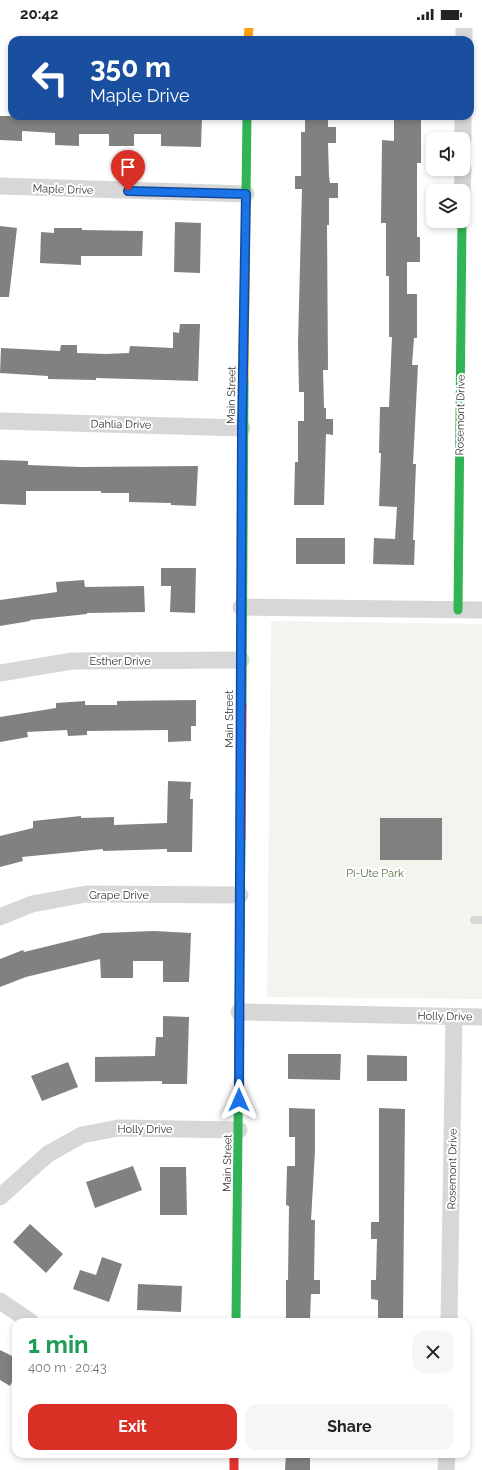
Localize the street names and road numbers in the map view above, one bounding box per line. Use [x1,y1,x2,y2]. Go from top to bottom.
street label: Maple Drive [32,182,94,197]
street label: Main Street [224,366,239,424]
street label: Rosemont Drive [453,374,468,456]
street label: Dahlia Drive [91,417,152,432]
street label: Esther Drive [89,655,151,668]
street label: Main Street [223,690,236,748]
street label: Grape Drive [89,889,150,902]
street label: Holly Drive [417,1010,473,1023]
street label: Holly Drive [117,1123,173,1136]
street label: Rosemont Drive [445,1128,460,1210]
street label: Main Street [220,1134,235,1192]

